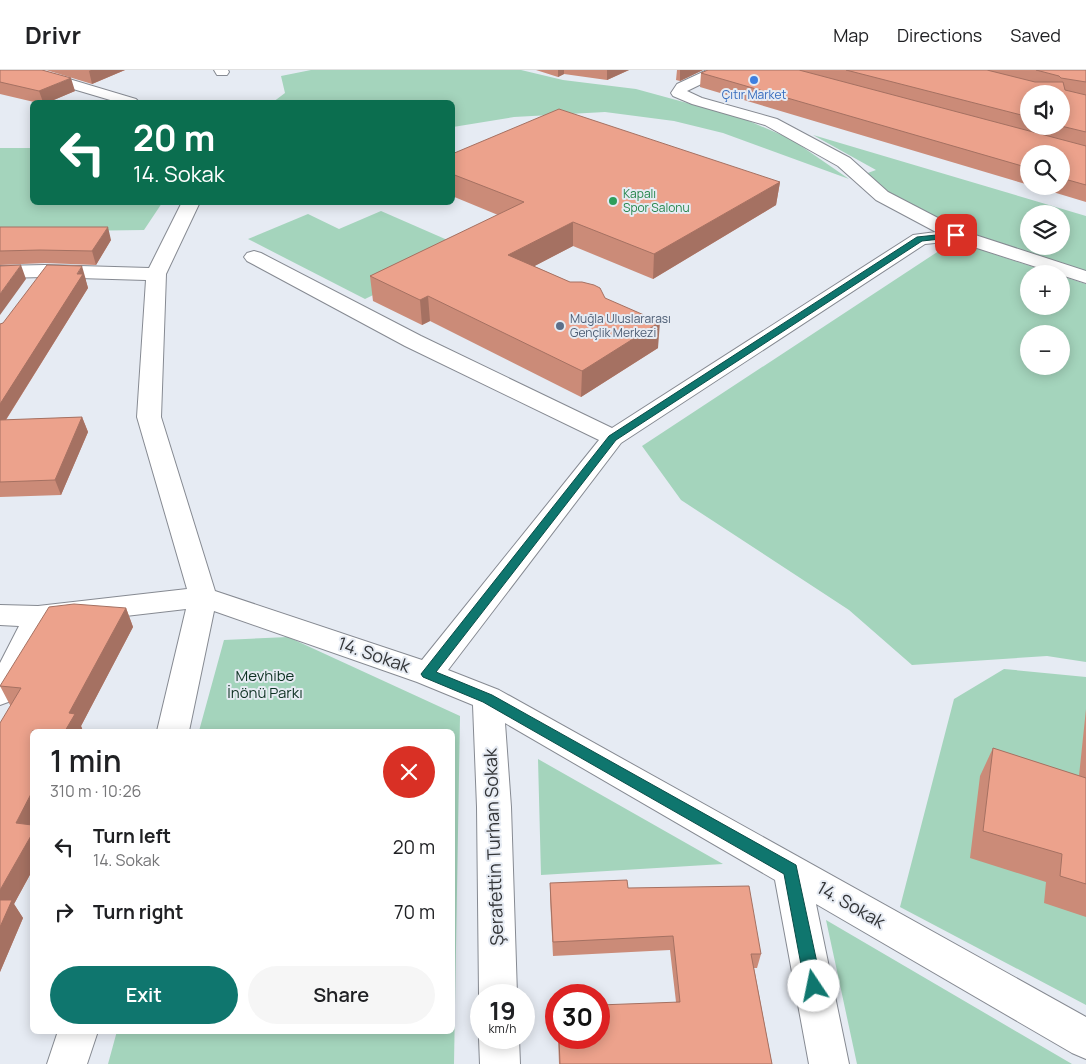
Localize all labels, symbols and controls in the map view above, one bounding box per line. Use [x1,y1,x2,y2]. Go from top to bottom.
text: Drivr [25,18,81,51]
text: Map [833,23,869,47]
text: Directions [897,23,982,47]
text: Saved [1010,23,1061,47]
marker: Çıtır Market [748,74,760,86]
map controls [1020,85,1070,375]
button: sound [1020,85,1070,135]
place label: Çıtır Market [722,86,786,103]
text: 20 m [133,114,215,162]
icon: left [50,120,115,185]
button: search [1020,145,1070,195]
text: 14. Sokak [133,159,225,189]
place label: Kapalı Spor Salonu [623,185,690,216]
marker: Kapalı Spor Salonu [607,195,619,207]
button: layers [1020,205,1070,255]
pin [935,214,977,256]
icon: arrive [942,221,970,249]
button: + [1020,265,1070,315]
place label: Muğla Uluslararası Gençlik Merkezi [570,310,671,341]
marker: Muğla Uluslararası Gençlik Merkezi [554,320,566,332]
button: − [1020,325,1070,375]
street label: 14. Sokak [335,630,415,678]
park label: Mevhibe İnönü Parkı [227,665,303,703]
text: 1 min [50,740,122,781]
button: close [383,746,435,798]
street label: Şerafettin Turhan Sokak [478,747,508,946]
text: 310 m · 10:26 [50,780,141,802]
text: Turn left [93,823,171,849]
icon: left [50,833,78,861]
text: 20 m [393,834,435,860]
text: 14. Sokak [93,849,160,871]
street label: 14. Sokak [813,875,891,934]
icon: right [50,898,78,926]
text: Turn right [93,899,183,925]
text: 70 m [394,899,435,925]
position arrow [787,959,839,1011]
button: Exit [50,966,238,1024]
button: Share [248,966,435,1024]
speed limit sign: 30 [545,984,610,1049]
text: 19 [489,993,516,1028]
text: km/h [489,1020,516,1037]

